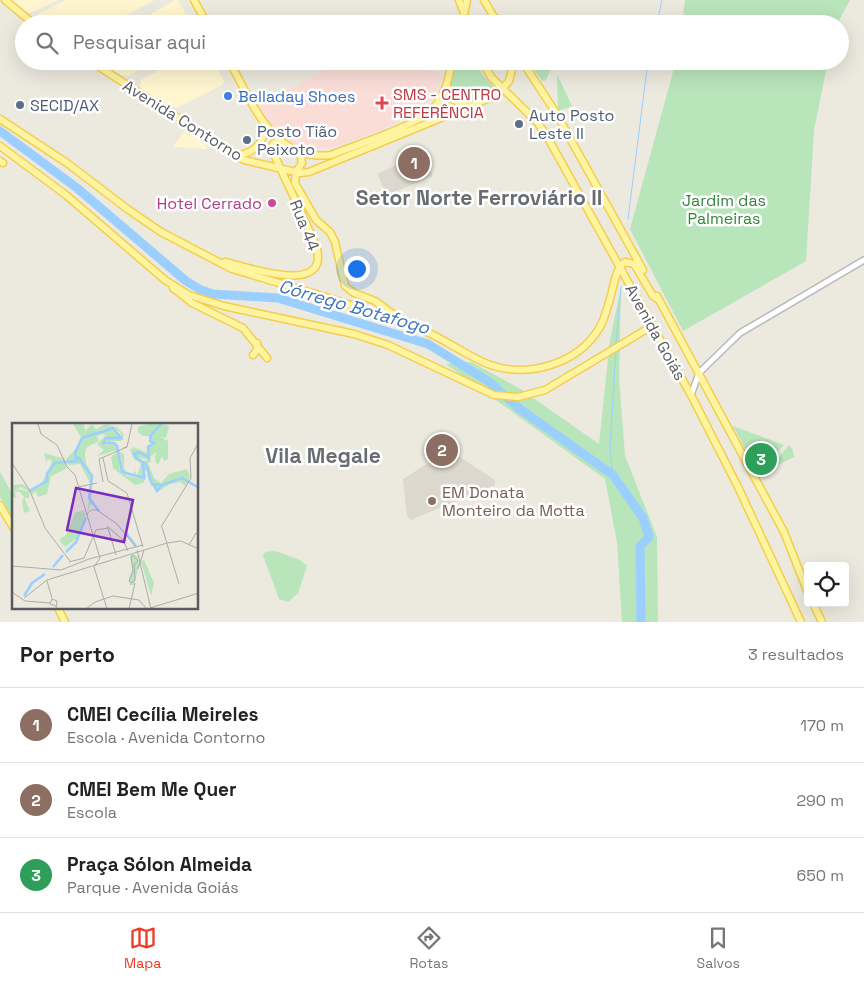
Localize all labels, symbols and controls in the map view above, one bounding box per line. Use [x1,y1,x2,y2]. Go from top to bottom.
search box [15,15,849,70]
icon: search [33,29,61,57]
text: Pesquisar aqui [73,30,206,55]
street label: Avenida Contorno [119,75,247,166]
place label: SMS - CENTRO REFERÊNCIA [393,84,501,123]
place label: Belladay Shoes [238,86,355,107]
marker: Belladay Shoes [222,90,234,102]
place label: SECID/AX [30,95,99,116]
marker: SMS - CENTRO REFERÊNCIA [375,96,389,110]
marker: SECID/AX [14,99,26,111]
place label: Auto Posto Leste II [529,105,614,144]
marker: Auto Posto Leste II [513,118,525,130]
place label: Posto Tião Peixoto [257,121,337,160]
marker: Posto Tião Peixoto [241,134,253,146]
pin: 1 [398,144,430,182]
district label: Setor Norte Ferroviário II [356,184,602,211]
park label: Jardim das Palmeiras [682,190,766,229]
place label: Hotel Cerrado [157,193,262,214]
marker: Hotel Cerrado [266,197,278,209]
street label: Rua 44 [285,197,324,254]
your location [344,256,370,282]
water label: Córrego Botafogo [276,274,433,339]
street label: Avenida Goiás [620,280,691,384]
inset map [12,423,199,610]
pin: 2 [426,431,458,469]
pin: 3 [745,440,777,478]
district label: Vila Megale [265,442,381,469]
place label: EM Donata Monteiro da Motta [442,482,585,521]
marker: EM Donata Monteiro da Motta [426,495,438,507]
map controls [804,562,849,607]
button: locate [804,562,849,607]
text: Por perto [20,641,115,668]
text: 3 resultados [748,644,844,665]
text: CMEI Cecília Meireles [67,702,259,727]
text: 1 [32,715,40,736]
text: 170 m [800,715,844,736]
text: Escola · Avenida Contorno [67,727,265,748]
text: CMEI Bem Me Quer [67,777,237,802]
text: 2 [31,790,41,811]
text: 290 m [796,790,844,811]
text: Escola [67,802,117,823]
text: Praça Sólon Almeida [67,852,252,877]
text: 3 [31,865,41,886]
text: 650 m [796,865,844,886]
text: Parque · Avenida Goiás [67,877,239,898]
tab: Mapa [124,924,161,972]
tab: Rotas [409,924,448,972]
tab: Salvos [697,924,740,972]

